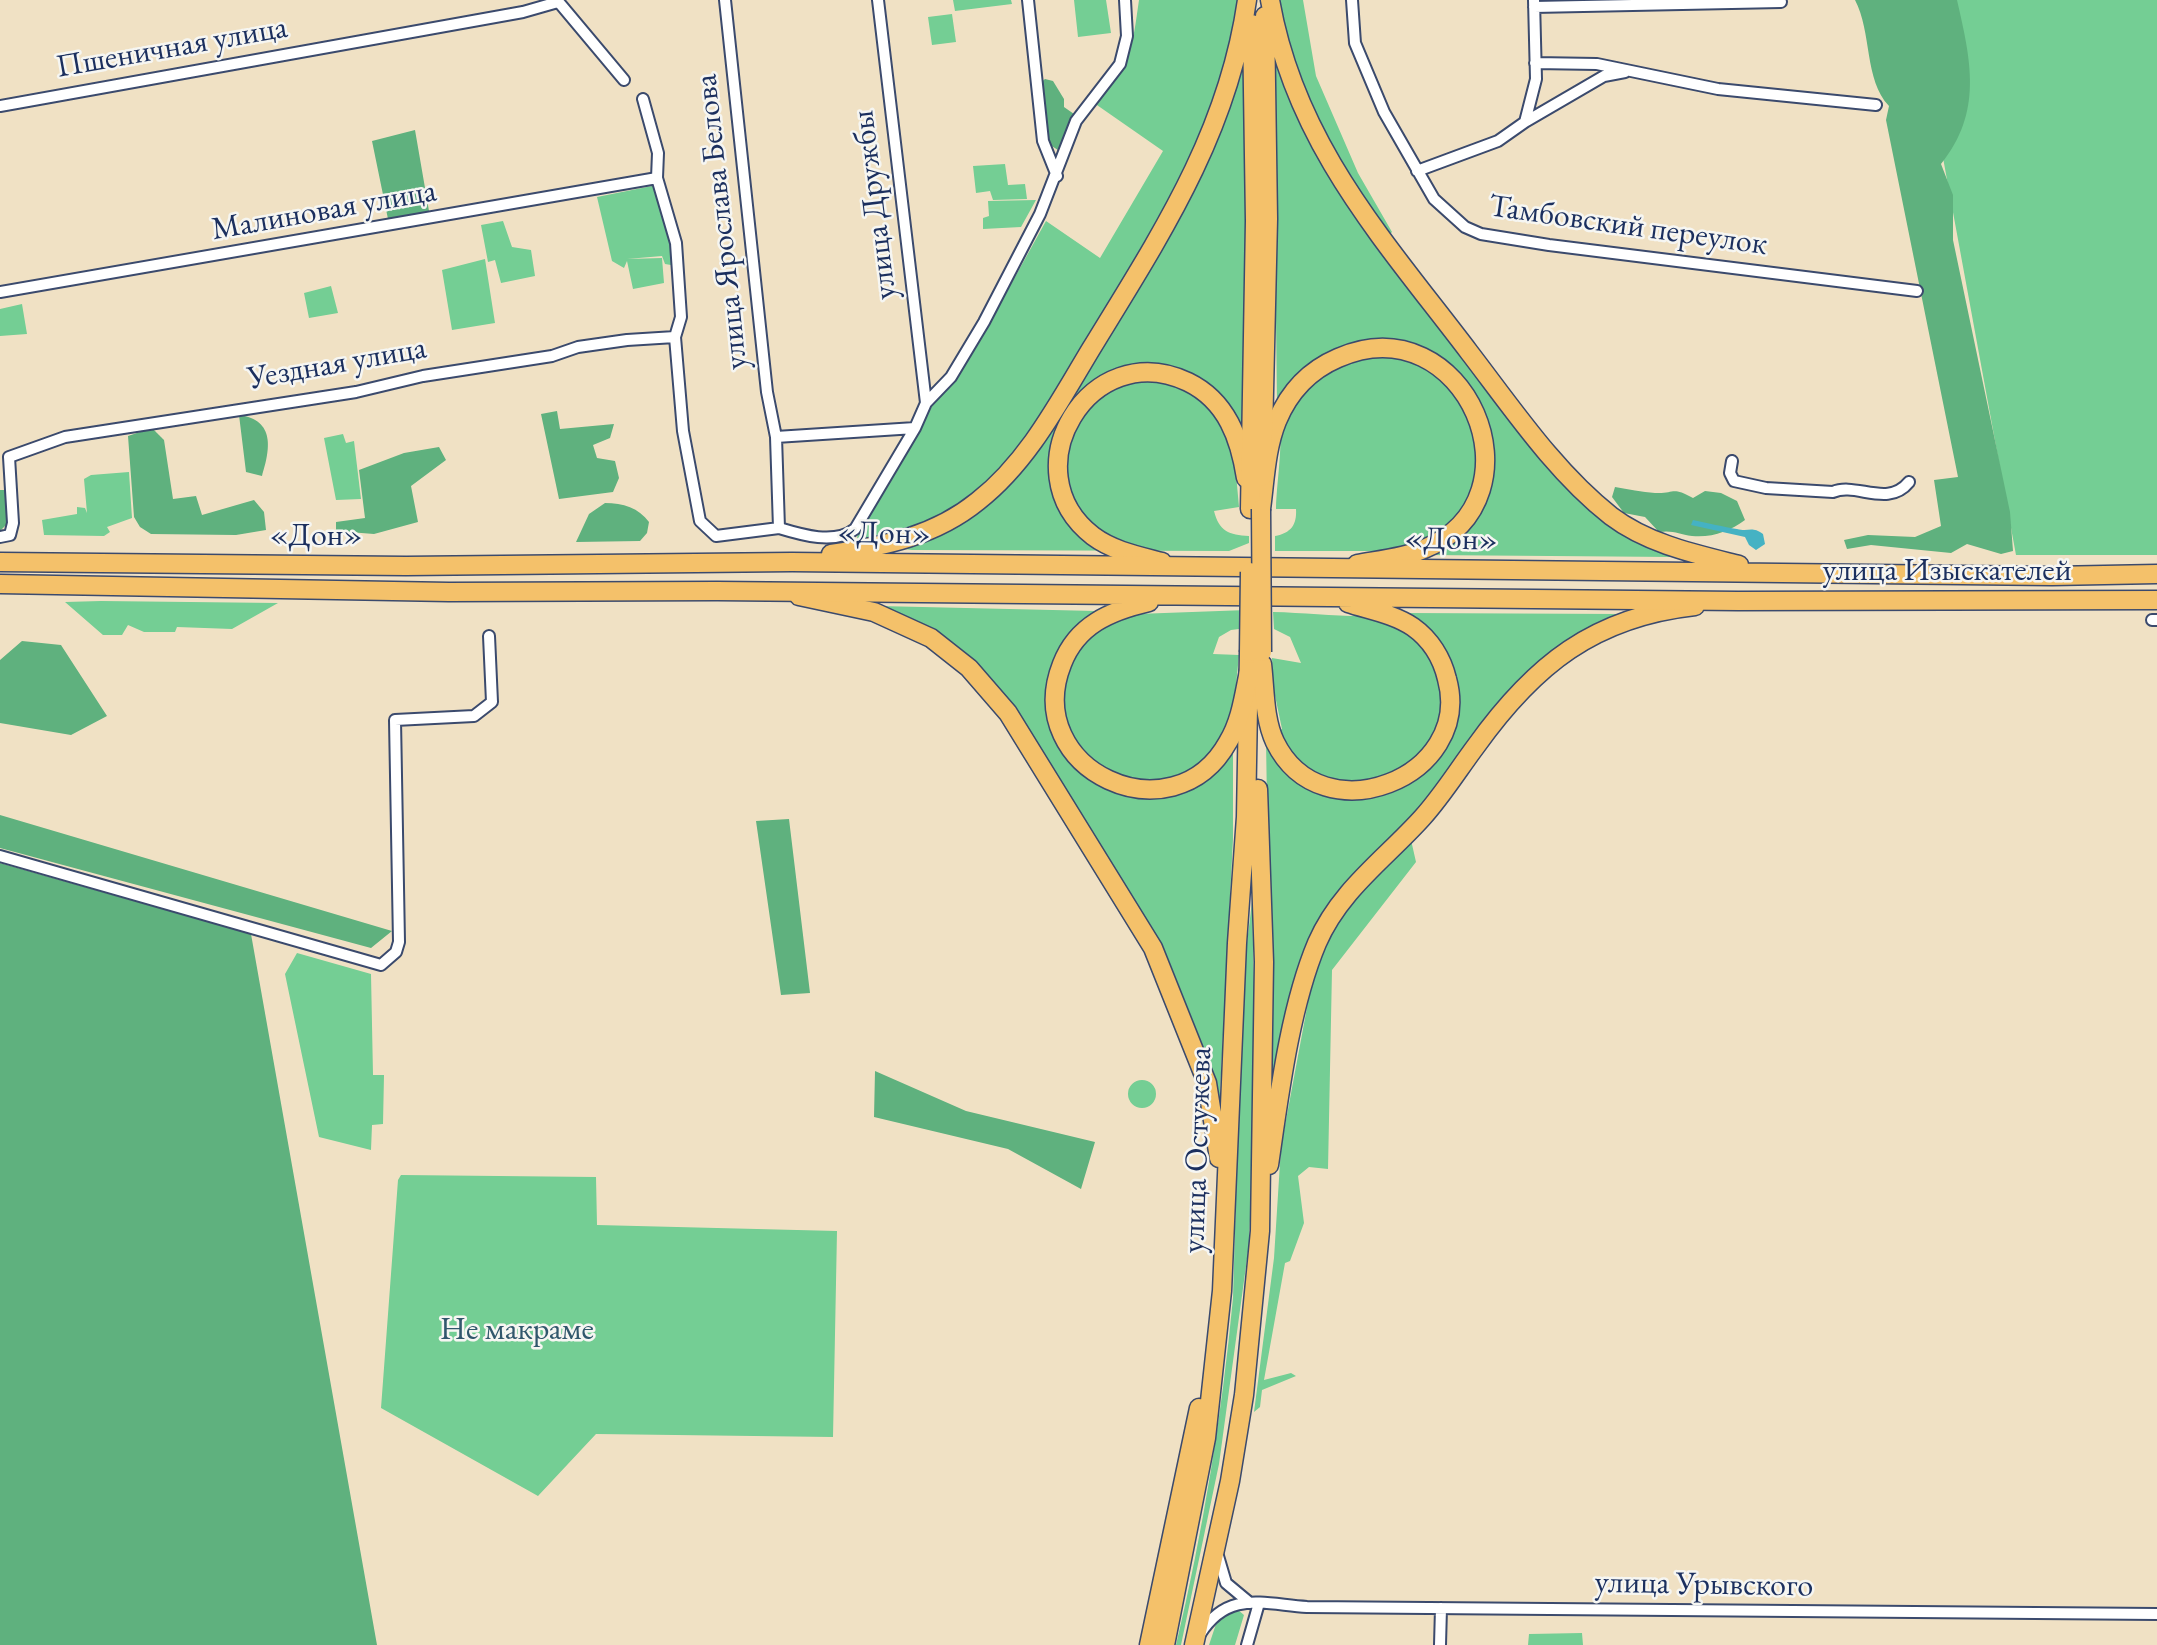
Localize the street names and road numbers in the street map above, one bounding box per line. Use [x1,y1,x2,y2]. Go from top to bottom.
street label: Пшеничная улица [53,9,291,87]
street label: улица Ярослава Белова [687,72,757,372]
street label: улица Дружбы [844,108,906,302]
street label: Малиновая улица [209,172,439,250]
street label: Тамбовский переулок [1486,187,1770,265]
street label: Уездная улица [245,329,429,399]
street label: «Дон» [837,514,931,554]
street label: «Дон» [269,517,363,555]
street label: «Дон» [1404,520,1498,560]
street label: улица Изыскателей [1822,552,2072,590]
street label: улица Остужева [1175,1046,1221,1254]
street label: улица Урывского [1594,1564,1814,1606]

